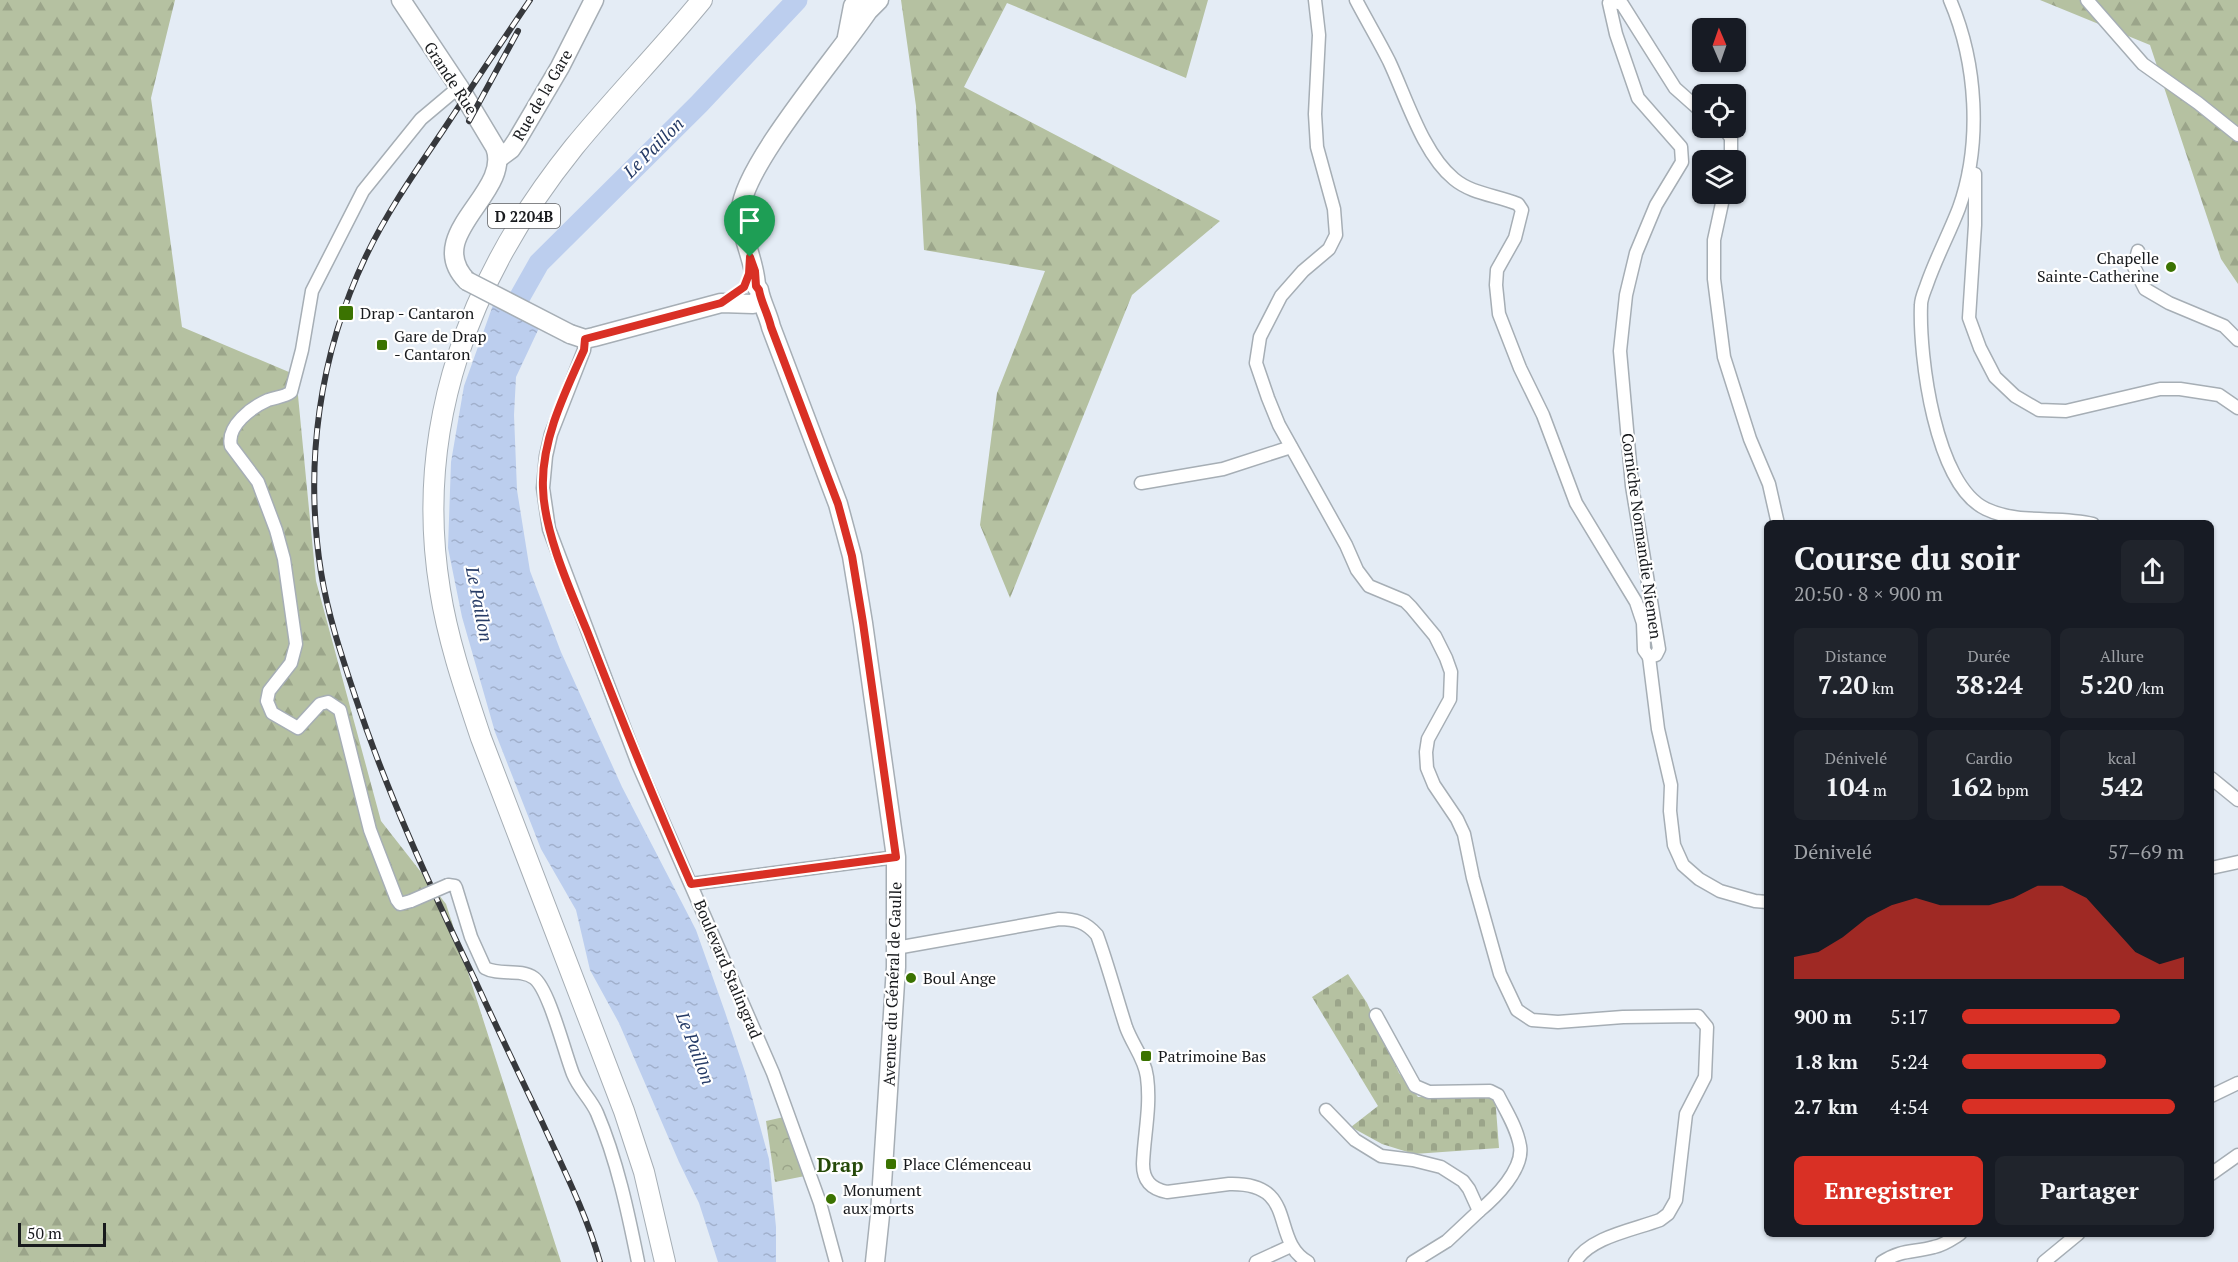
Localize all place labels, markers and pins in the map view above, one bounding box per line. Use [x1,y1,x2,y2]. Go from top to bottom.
pin [724,195,775,257]
place label: Chapelle Sainte-Catherine [2037,247,2159,287]
marker: Chapelle Sainte-Catherine [2164,260,2178,274]
place label: Drap - Cantaron [360,302,475,324]
marker: Drap - Cantaron [337,304,355,322]
place label: Gare de Drap - Cantaron [394,325,487,365]
marker: Gare de Drap - Cantaron [375,338,389,352]
place label: Boul Ange [923,967,996,989]
marker: Boul Ange [904,971,918,985]
place label: Patrimoine Bas [1158,1045,1266,1067]
marker: Patrimoine Bas [1139,1049,1153,1063]
place label: Place Clémenceau [903,1153,1032,1175]
marker: Place Clémenceau [884,1157,898,1171]
place label: Monument aux morts [843,1179,922,1219]
marker: Monument aux morts [824,1192,838,1206]

